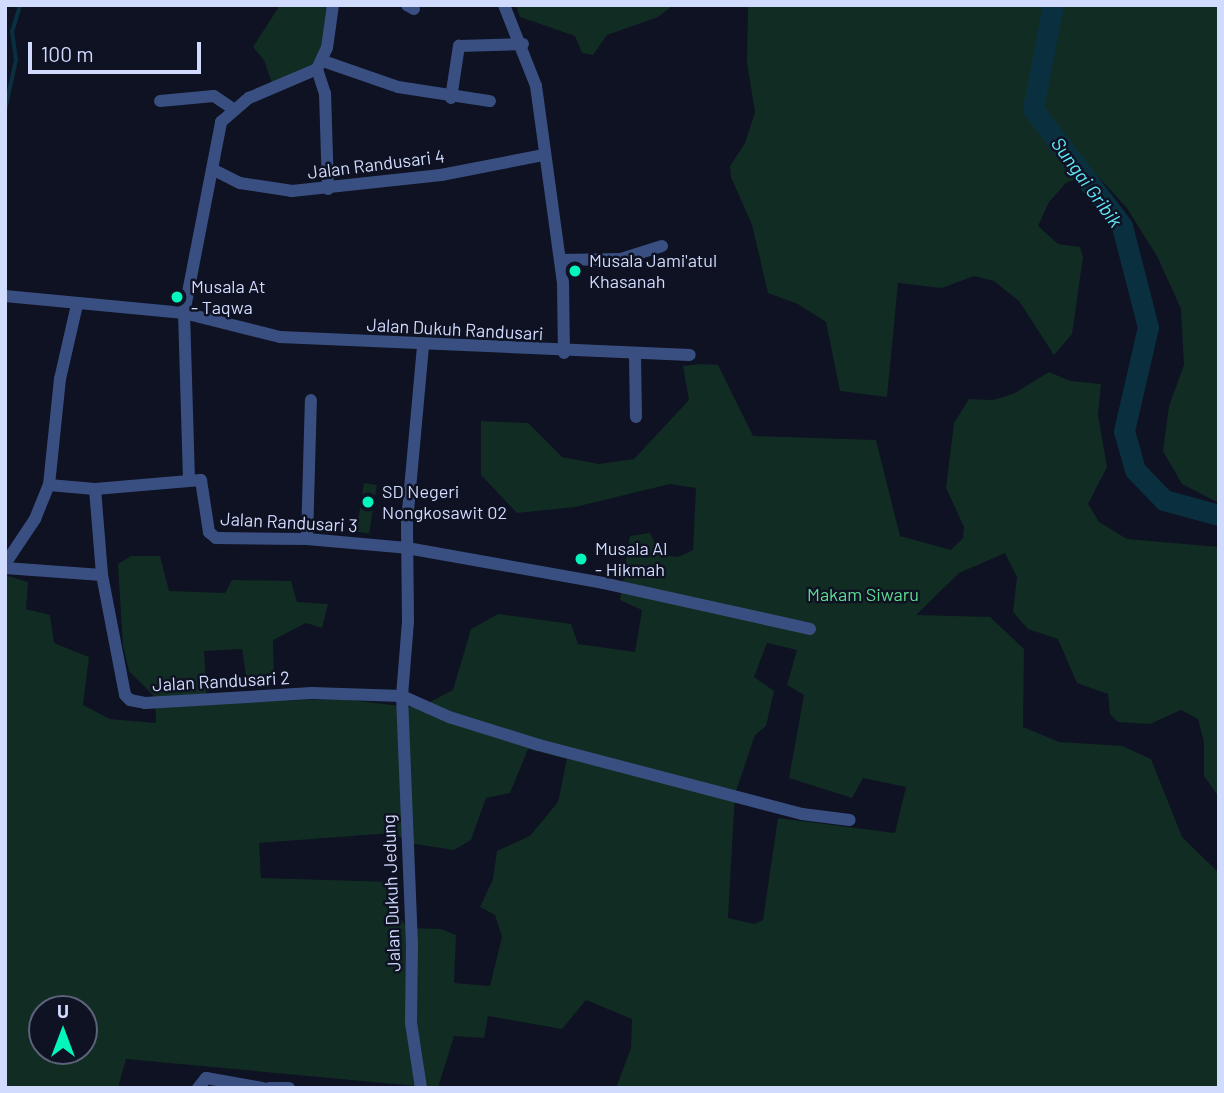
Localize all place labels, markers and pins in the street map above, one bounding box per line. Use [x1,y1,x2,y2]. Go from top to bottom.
place label: Musala Jami'atul Khasanah [589,250,717,292]
marker: Musala Jami'atul Khasanah [567,263,583,279]
place label: Musala At - Taqwa [191,276,266,318]
marker: Musala At - Taqwa [169,289,185,305]
place label: SD Negeri Nongkosawit 02 [382,481,507,524]
marker: SD Negeri Nongkosawit 02 [360,494,376,510]
place label: Musala Al - Hikmah [595,538,667,580]
marker: Musala Al - Hikmah [573,551,589,567]

